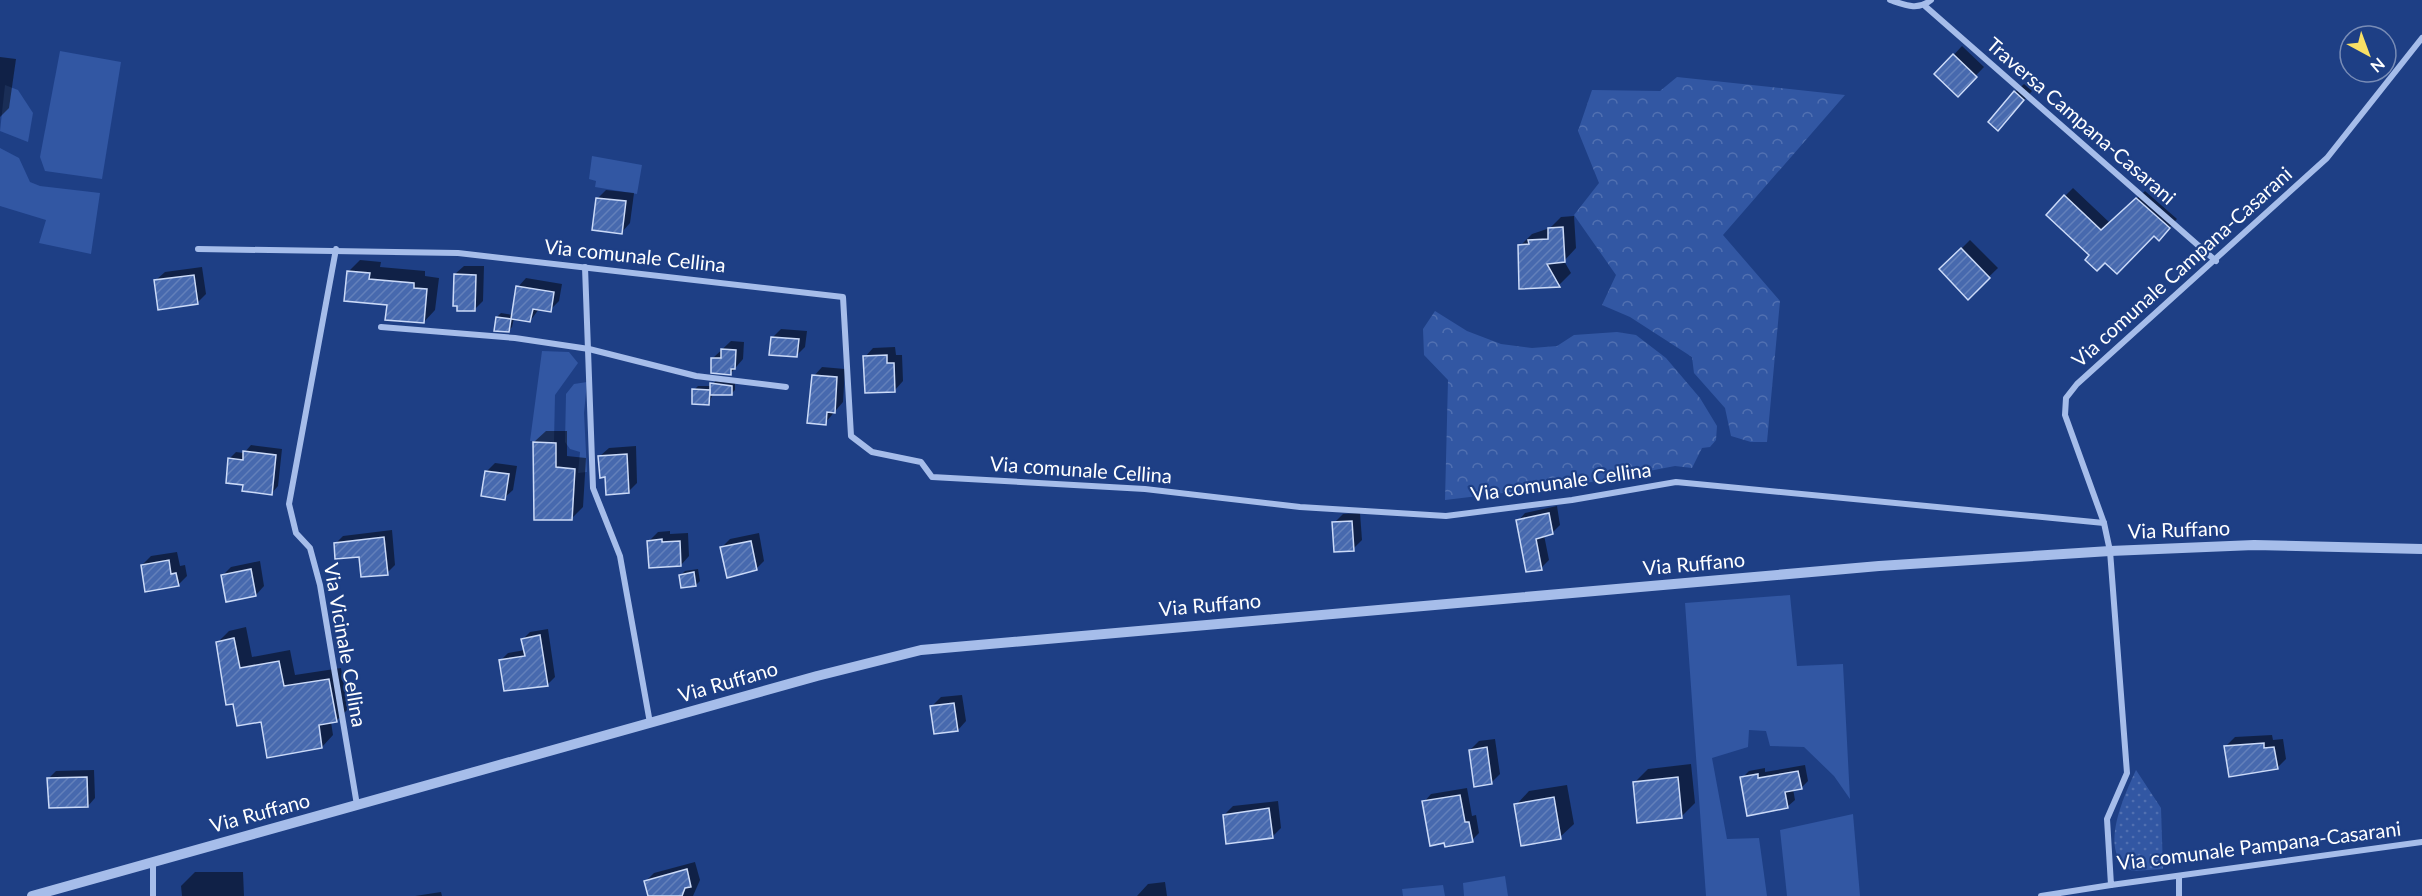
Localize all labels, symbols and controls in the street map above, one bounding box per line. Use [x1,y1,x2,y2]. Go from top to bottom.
north arrow [2338,24,2398,84]
street label: Traversa Campana-Casarani [1982,32,2181,209]
text: N [2367,54,2389,77]
street label: Via comunale Campana-Casarani [2066,161,2296,371]
street label: Via comunale Cellina [543,234,727,276]
street label: Via comunale Cellina [989,451,1173,487]
street label: Via comunale Cellina [1469,456,1653,506]
street label: Via Ruffano [2127,515,2231,543]
street label: Via Ruffano [1642,547,1746,579]
street label: Via Vicinale Cellina [320,561,372,729]
street label: Via Ruffano [1158,588,1262,620]
street label: Via Ruffano [675,655,780,707]
street label: Via Ruffano [207,787,312,837]
street label: Via comunale Pampana-Casarani [2116,816,2402,874]

